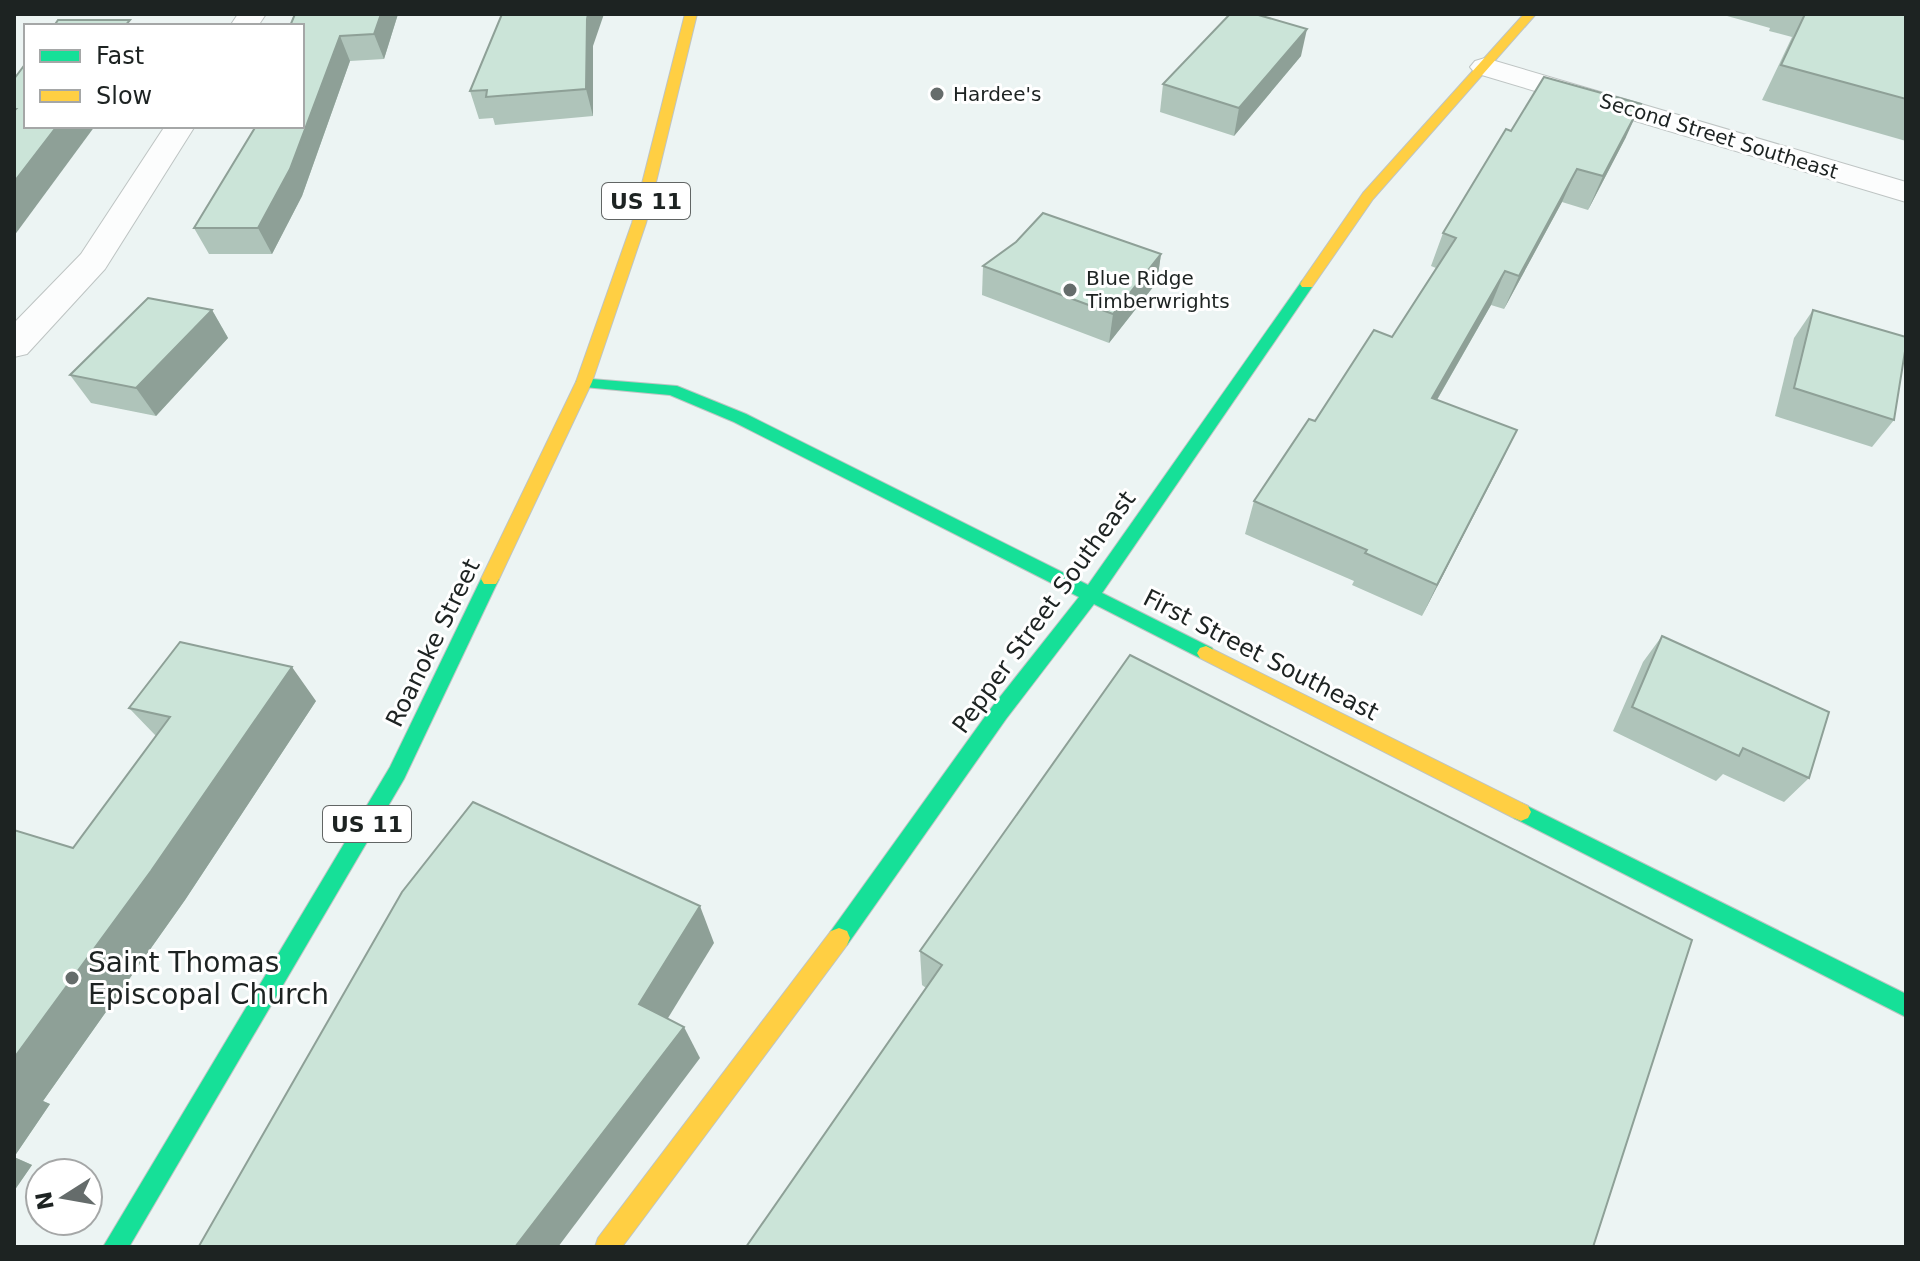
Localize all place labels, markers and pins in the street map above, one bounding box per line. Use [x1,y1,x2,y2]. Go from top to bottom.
place label: Hardee's [953,82,1041,106]
marker: Hardee's [928,85,946,103]
place label: Blue Ridge Timberwrights [1085,266,1230,313]
marker: Blue Ridge Timberwrights [1061,281,1079,299]
place label: Saint Thomas Episcopal Church [88,946,329,1011]
marker: Saint Thomas Episcopal Church [63,969,81,987]

